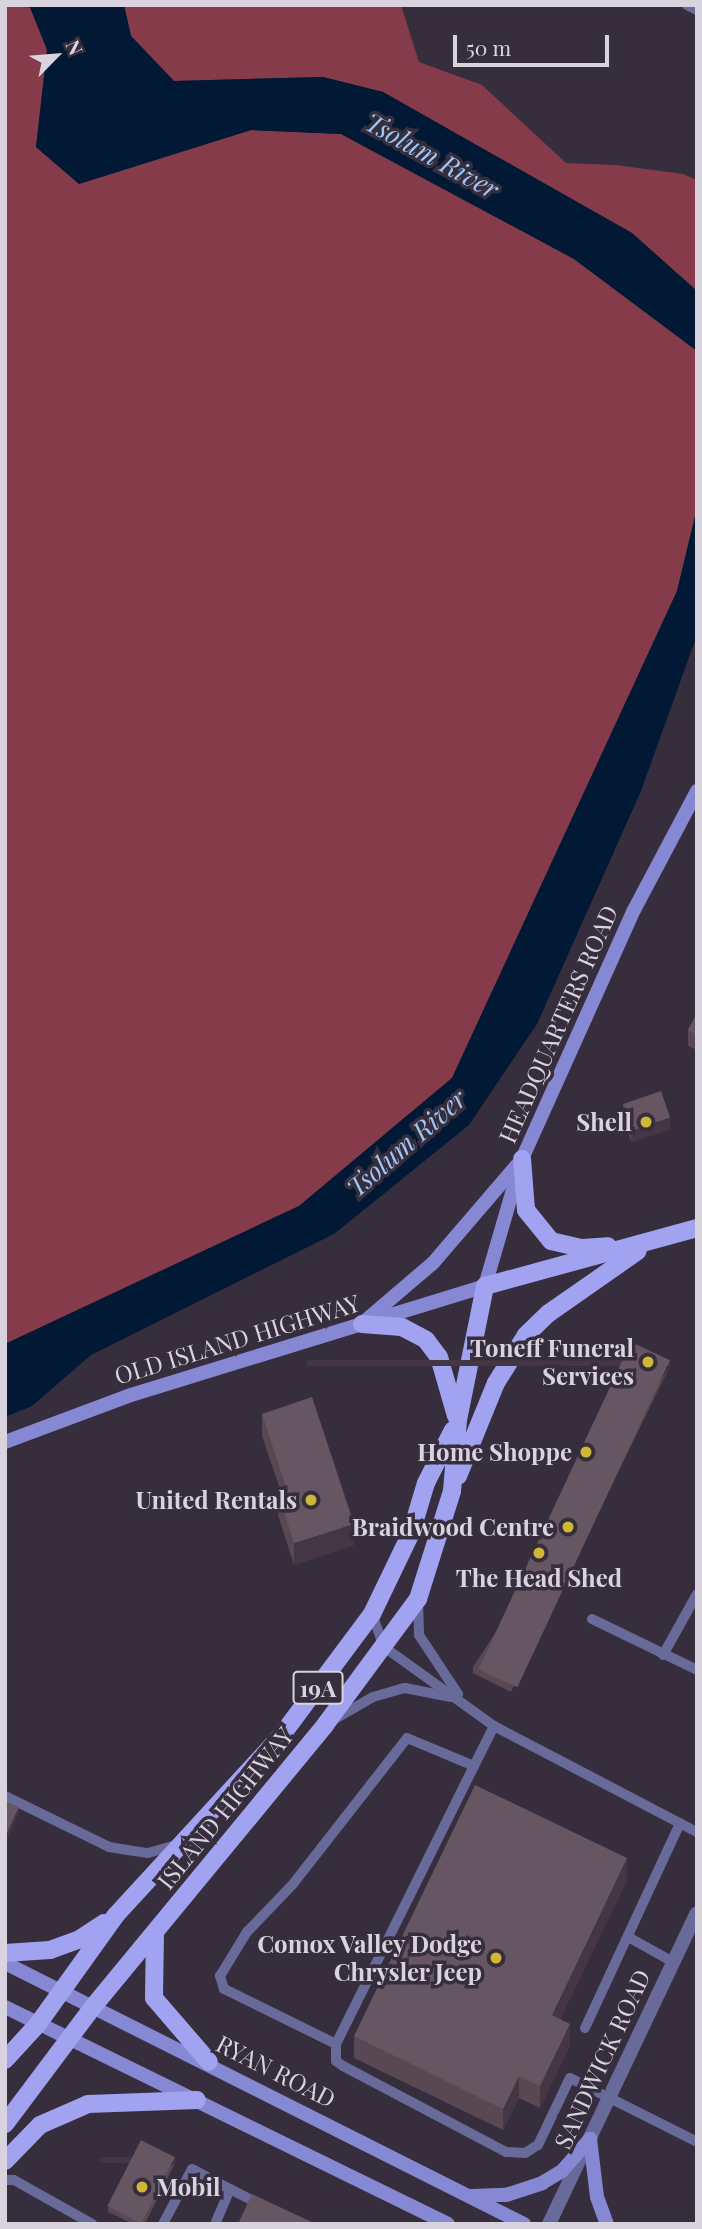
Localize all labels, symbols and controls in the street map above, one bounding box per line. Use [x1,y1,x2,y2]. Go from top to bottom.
north arrow [21,21,91,91]
scale bar [457,21,613,65]
text: 50 m [466,33,511,61]
text: N [60,35,90,59]
water label: Tsolum River [360,106,504,204]
street label: HEADQUARTERS ROAD [493,901,623,1147]
water label: Tsolum River [340,1083,472,1203]
place label: Shell [576,1108,632,1136]
marker: Shell [638,1114,654,1130]
street label: OLD ISLAND HIGHWAY [111,1288,363,1390]
place label: Toneff Funeral Services [470,1334,634,1390]
marker: Toneff Funeral Services [640,1354,656,1370]
place label: Home Shoppe [417,1438,572,1466]
marker: Home Shoppe [578,1444,594,1460]
place label: United Rentals [135,1486,297,1514]
marker: United Rentals [303,1492,319,1508]
place label: Braidwood Centre [352,1513,554,1541]
marker: Braidwood Centre [560,1519,576,1535]
marker: The Head Shed [531,1545,547,1561]
place label: The Head Shed [456,1564,622,1592]
road number: 19A [292,1668,344,1708]
street label: ISLAND HIGHWAY [151,1721,299,1895]
place label: Comox Valley Dodge Chrysler Jeep [255,1930,482,1986]
marker: Comox Valley Dodge Chrysler Jeep [488,1950,504,1966]
street label: SANDWICK ROAD [548,1965,656,2153]
street label: RYAN ROAD [212,2029,340,2113]
place label: Mobil [156,2173,220,2201]
marker: Mobil [134,2179,150,2195]

